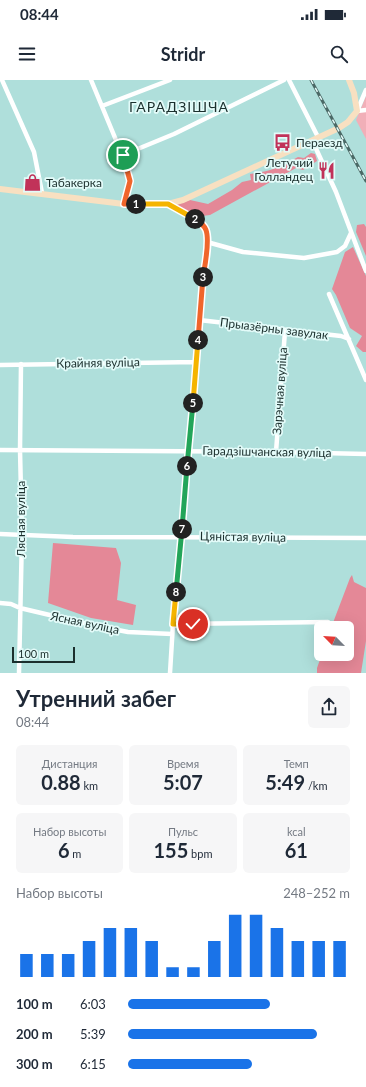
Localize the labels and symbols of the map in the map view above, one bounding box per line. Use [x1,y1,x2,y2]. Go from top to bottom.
district label: ГАРАДЗІШЧА [129,98,229,115]
bus stop icon: Пераезд [273,133,293,153]
place label: Пераезд [296,135,343,150]
pin [106,138,140,172]
place label: Летучий Голландец [254,155,314,184]
restaurant icon: Летучий Голландец [316,160,336,180]
shop icon: Табакерка [23,173,43,193]
place label: Табакерка [46,175,102,190]
pin: 1 [126,194,146,214]
pin: 2 [185,209,205,229]
pin: 3 [193,267,213,287]
street label: Прыазёрны завулак [219,314,330,343]
pin: 4 [188,330,208,350]
street label: Зарэчная вуліца [269,347,290,435]
street label: Крайняя вуліца [56,354,140,371]
pin: 5 [183,393,203,413]
street label: Гарадзішчанская вуліца [202,443,332,460]
pin: 6 [177,456,197,476]
street label: Лясная вуліца [13,481,28,558]
pin: 7 [172,519,192,539]
street label: Цяністая вуліца [200,528,286,545]
pin: 8 [166,582,186,602]
pin [176,607,210,641]
street label: Ясная вуліца [48,608,121,637]
north arrow [314,621,354,661]
scale bar [12,645,75,664]

